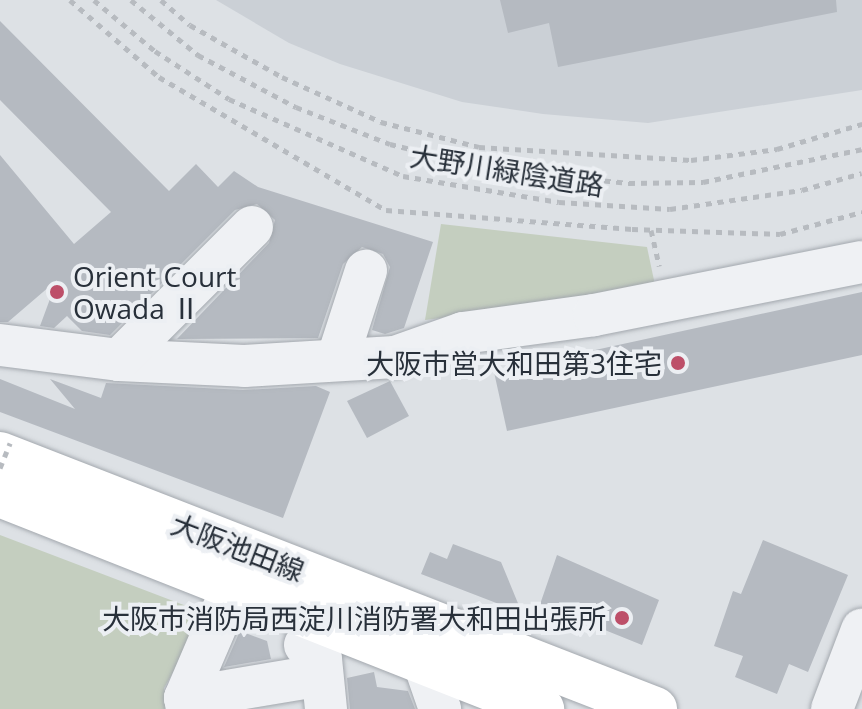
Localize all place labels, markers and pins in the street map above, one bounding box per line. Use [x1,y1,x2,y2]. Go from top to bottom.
place label: Orient Court Owada Ⅱ [73,259,237,325]
marker: Orient Court Owada Ⅱ [48,283,66,301]
place label: 大阪市営大和田第3住宅 [366,346,662,380]
marker: 大阪市営大和田第3住宅 [669,354,687,372]
place label: 大阪市消防局西淀川消防署大和田出張所 [102,601,606,635]
marker: 大阪市消防局西淀川消防署大和田出張所 [613,609,631,627]

